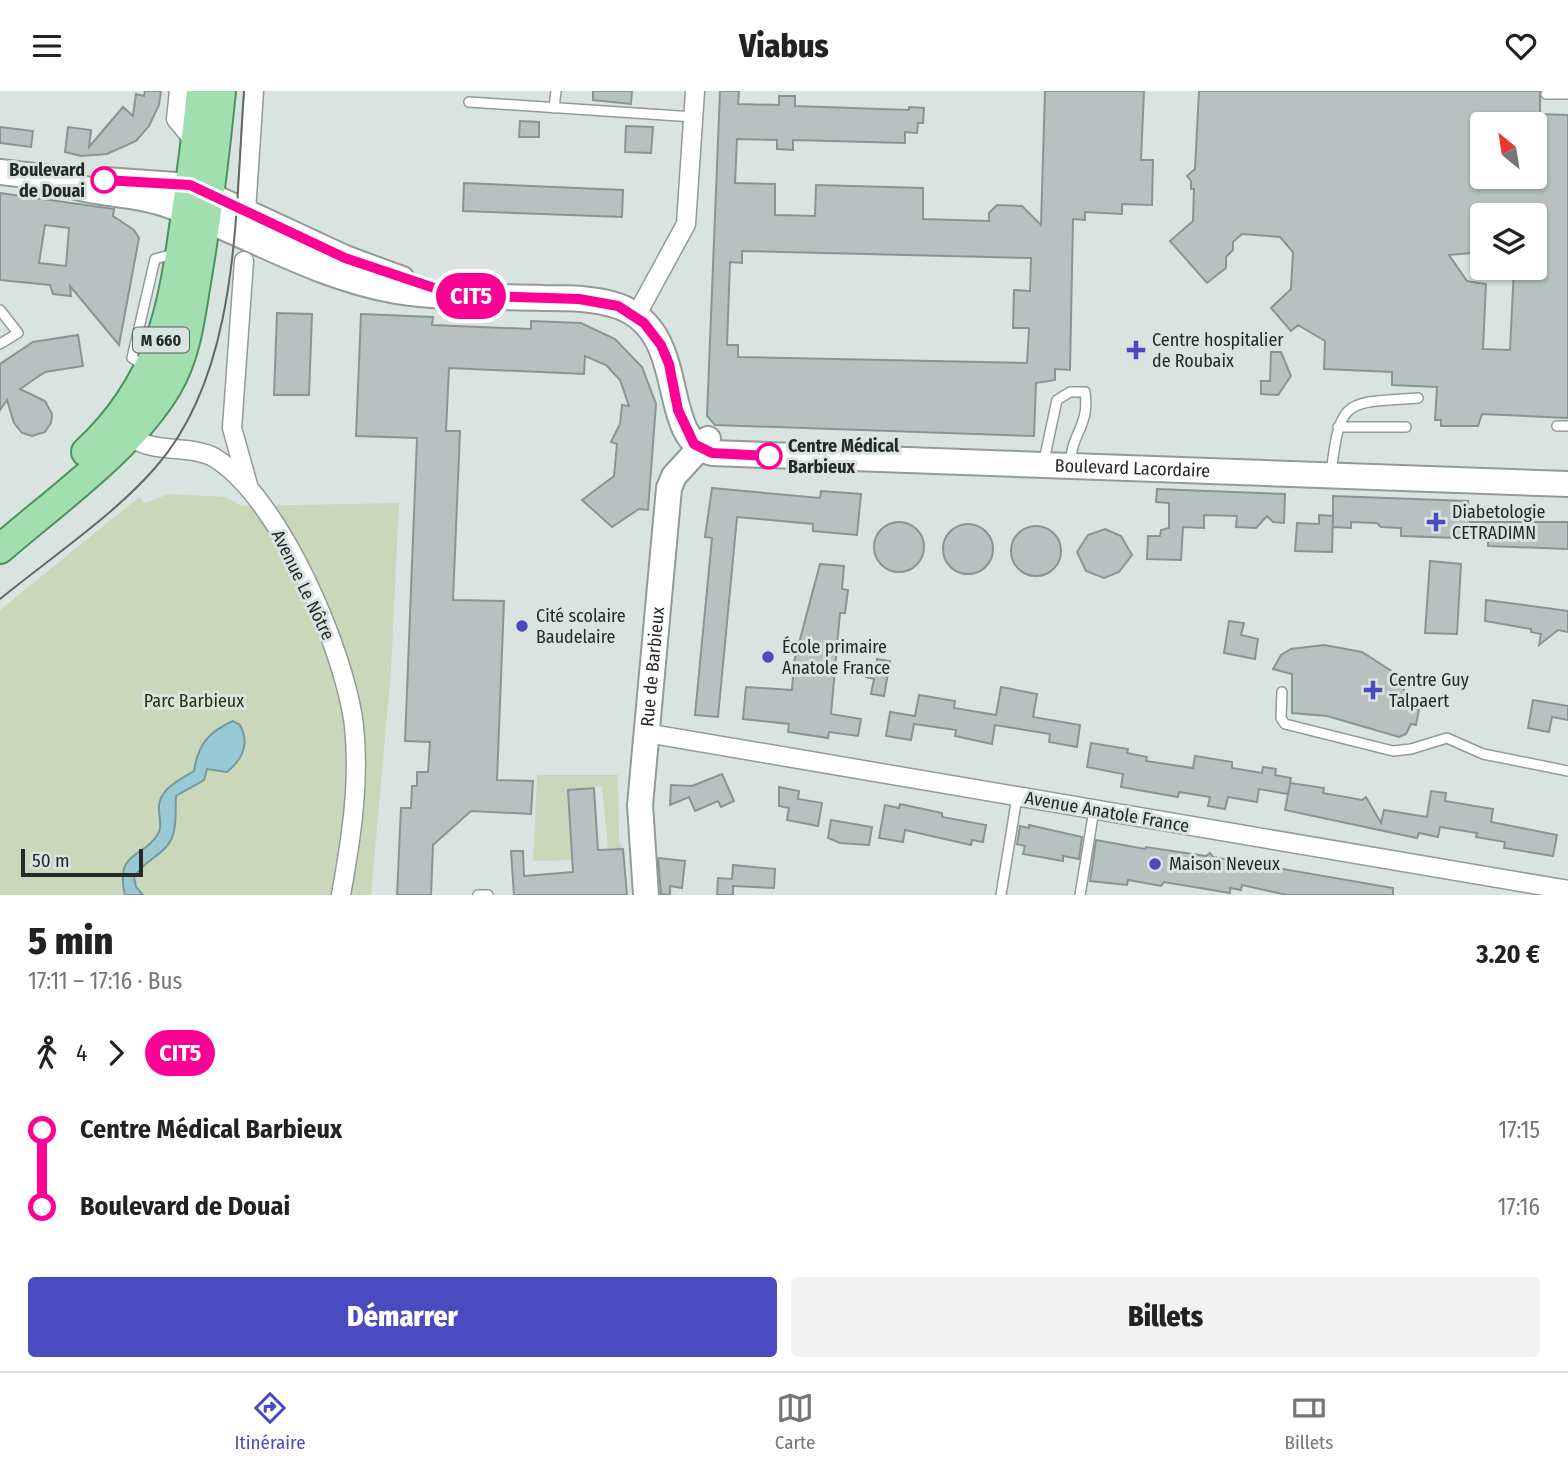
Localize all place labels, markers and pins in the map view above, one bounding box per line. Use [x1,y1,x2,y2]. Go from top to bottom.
place label: Boulevard de Douai [9,159,85,202]
marker: Boulevard de Douai [91,167,117,193]
place label: Centre hospitalier de Roubaix [1152,329,1284,372]
marker: Centre hospitalier de Roubaix [1126,340,1146,360]
place label: Centre Médical Barbieux [788,435,899,478]
marker: Centre Médical Barbieux [756,443,782,469]
place label: Diabetologie CETRADIMN [1452,501,1545,544]
marker: Diabetologie CETRADIMN [1426,512,1446,532]
place label: Cité scolaire Baudelaire [536,605,626,648]
marker: Cité scolaire Baudelaire [514,618,530,634]
place label: École primaire Anatole France [782,635,890,679]
marker: École primaire Anatole France [760,649,776,665]
place label: Centre Guy Talpaert [1389,669,1469,712]
marker: Centre Guy Talpaert [1363,680,1383,700]
place label: Maison Neveux [1169,853,1280,875]
marker: Maison Neveux [1147,856,1163,872]

